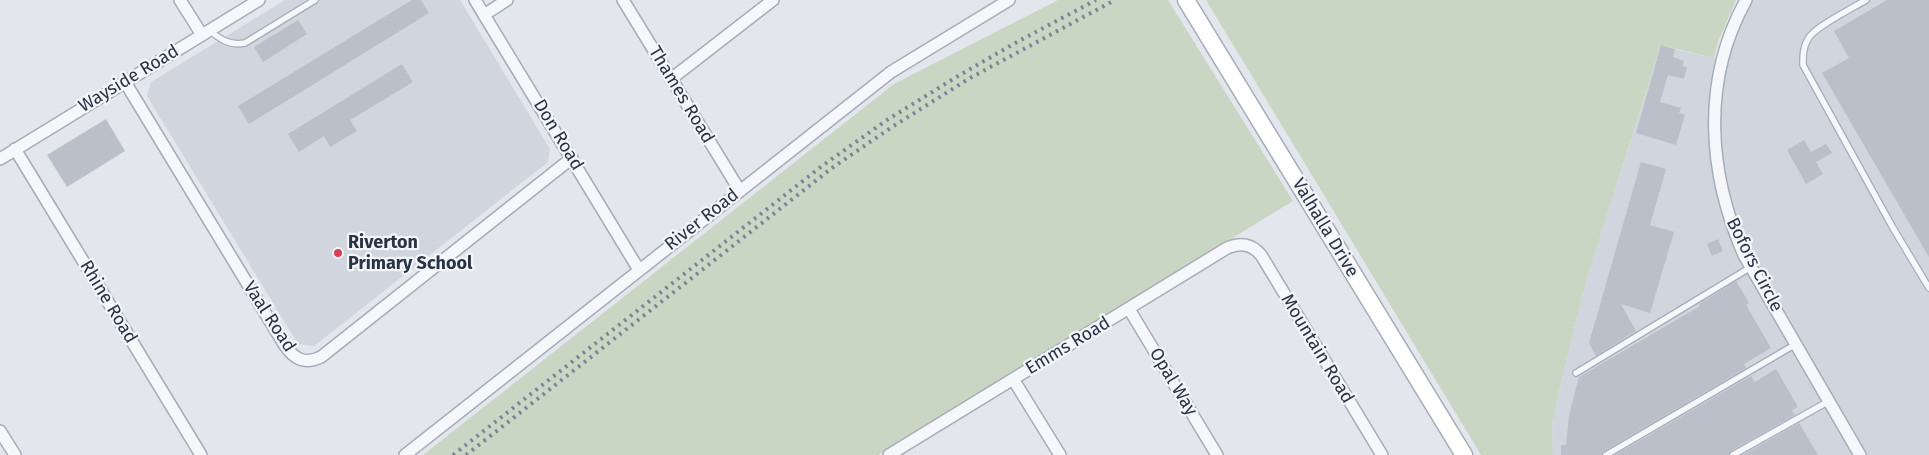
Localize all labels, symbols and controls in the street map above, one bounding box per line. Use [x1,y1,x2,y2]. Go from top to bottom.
street label: Wayside Road [75,41,183,117]
street label: Thames Road [644,42,718,148]
street label: Don Road [528,96,588,174]
street label: Valhalla Drive [1287,175,1363,281]
street label: River Road [661,184,743,256]
street label: Bofors Circle [1721,214,1787,316]
place label: Riverton Primary School [348,232,472,274]
marker: Riverton Primary School [332,247,344,259]
street label: Rhine Road [75,257,141,347]
street label: Vaal Road [238,278,300,356]
street label: Mountain Road [1276,290,1358,408]
street label: Emms Road [1022,312,1114,380]
street label: Opal Way [1144,344,1202,420]

